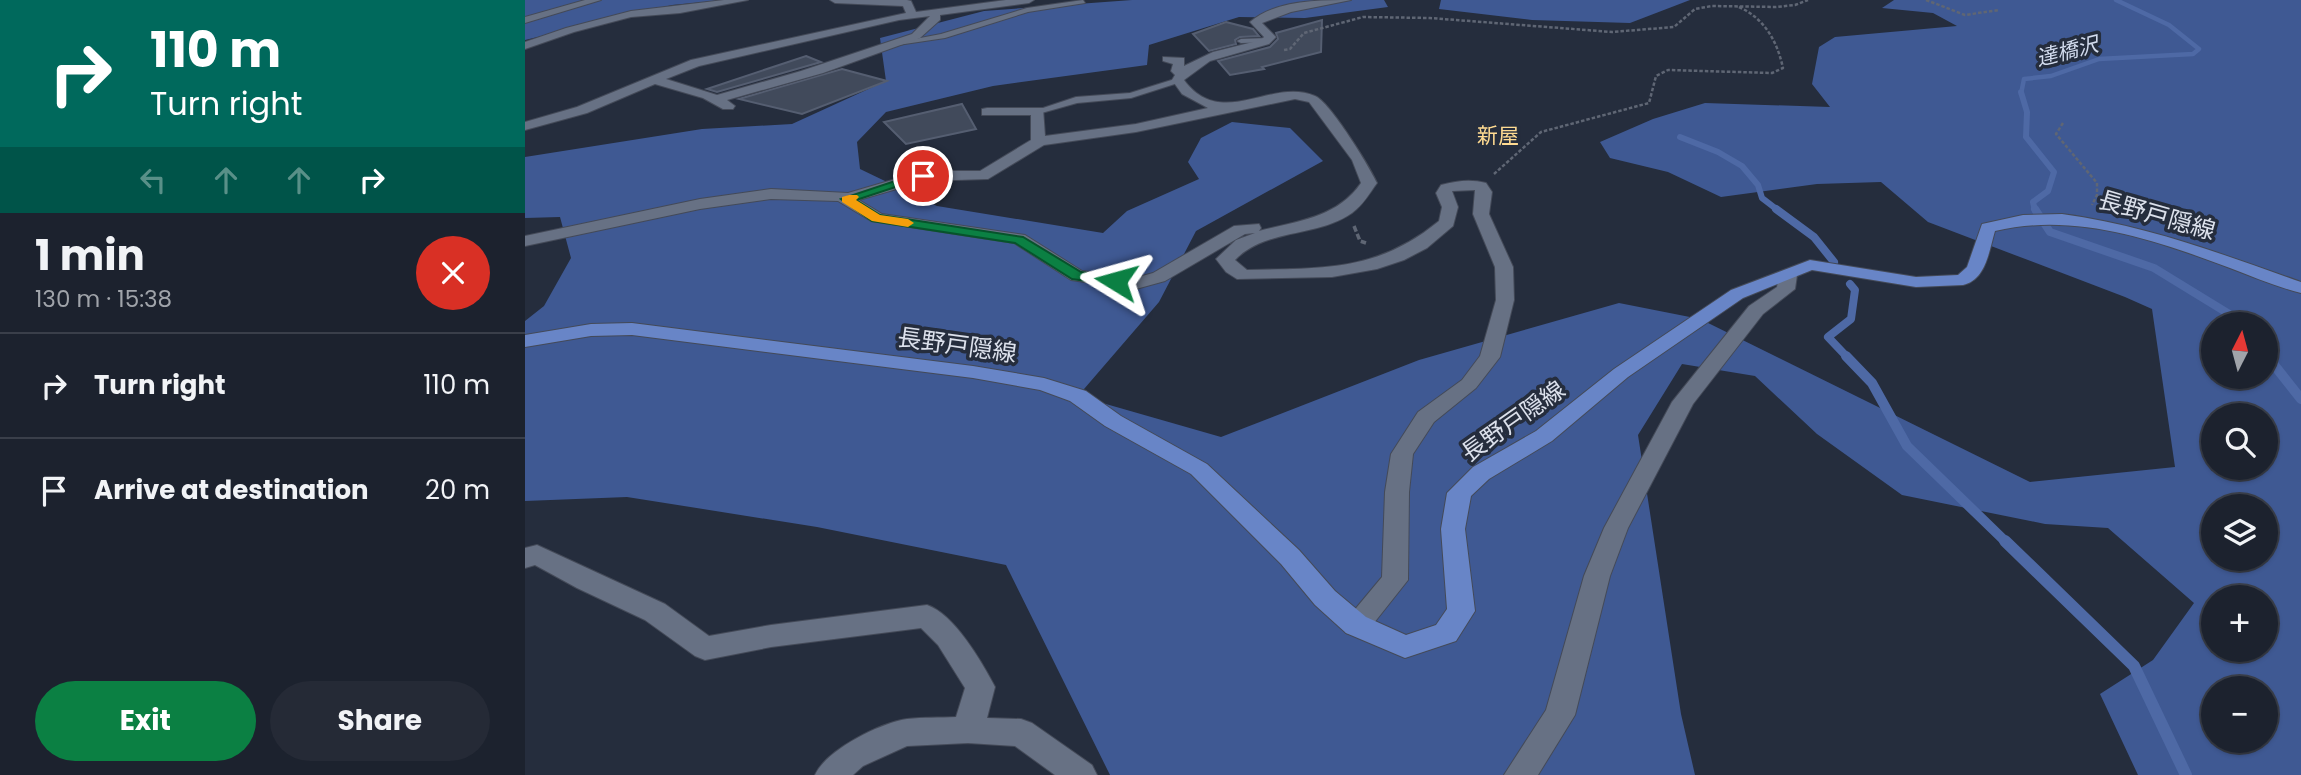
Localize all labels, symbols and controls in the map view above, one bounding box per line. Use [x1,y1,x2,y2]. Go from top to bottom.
text: 110 m [150,16,281,84]
icon: right [35,28,126,119]
water label: 達橋沢 [2033,29,2104,73]
text: Turn right [150,81,302,126]
district label: 新屋 [1477,121,1519,150]
pin [893,146,953,206]
icon: arrive [904,157,942,195]
icon: left [134,161,172,199]
icon: ahead [207,161,245,199]
icon: ahead [280,161,318,199]
icon: right [353,161,391,199]
street label: 長野戸隠線 [2095,183,2219,247]
text: 1 min [35,226,145,285]
button: close [416,236,490,310]
position arrow [1079,244,1153,318]
text: 130 m · 15:38 [35,283,172,315]
north arrow [2201,312,2279,388]
map controls [2201,312,2278,753]
street label: 長野戸隠線 [895,320,1019,370]
icon: right [35,367,73,405]
text: Turn right [94,367,226,403]
text: 110 m [423,367,490,403]
street label: 長野戸隠線 [1454,373,1572,469]
button: search [2201,403,2278,480]
icon: arrive [35,472,73,510]
text: Arrive at destination [94,472,369,508]
text: 20 m [425,472,490,508]
button: layers [2201,494,2278,571]
button: + [2201,585,2278,662]
button: − [2201,676,2278,753]
button: Exit [35,681,256,761]
button: Share [270,681,490,761]

